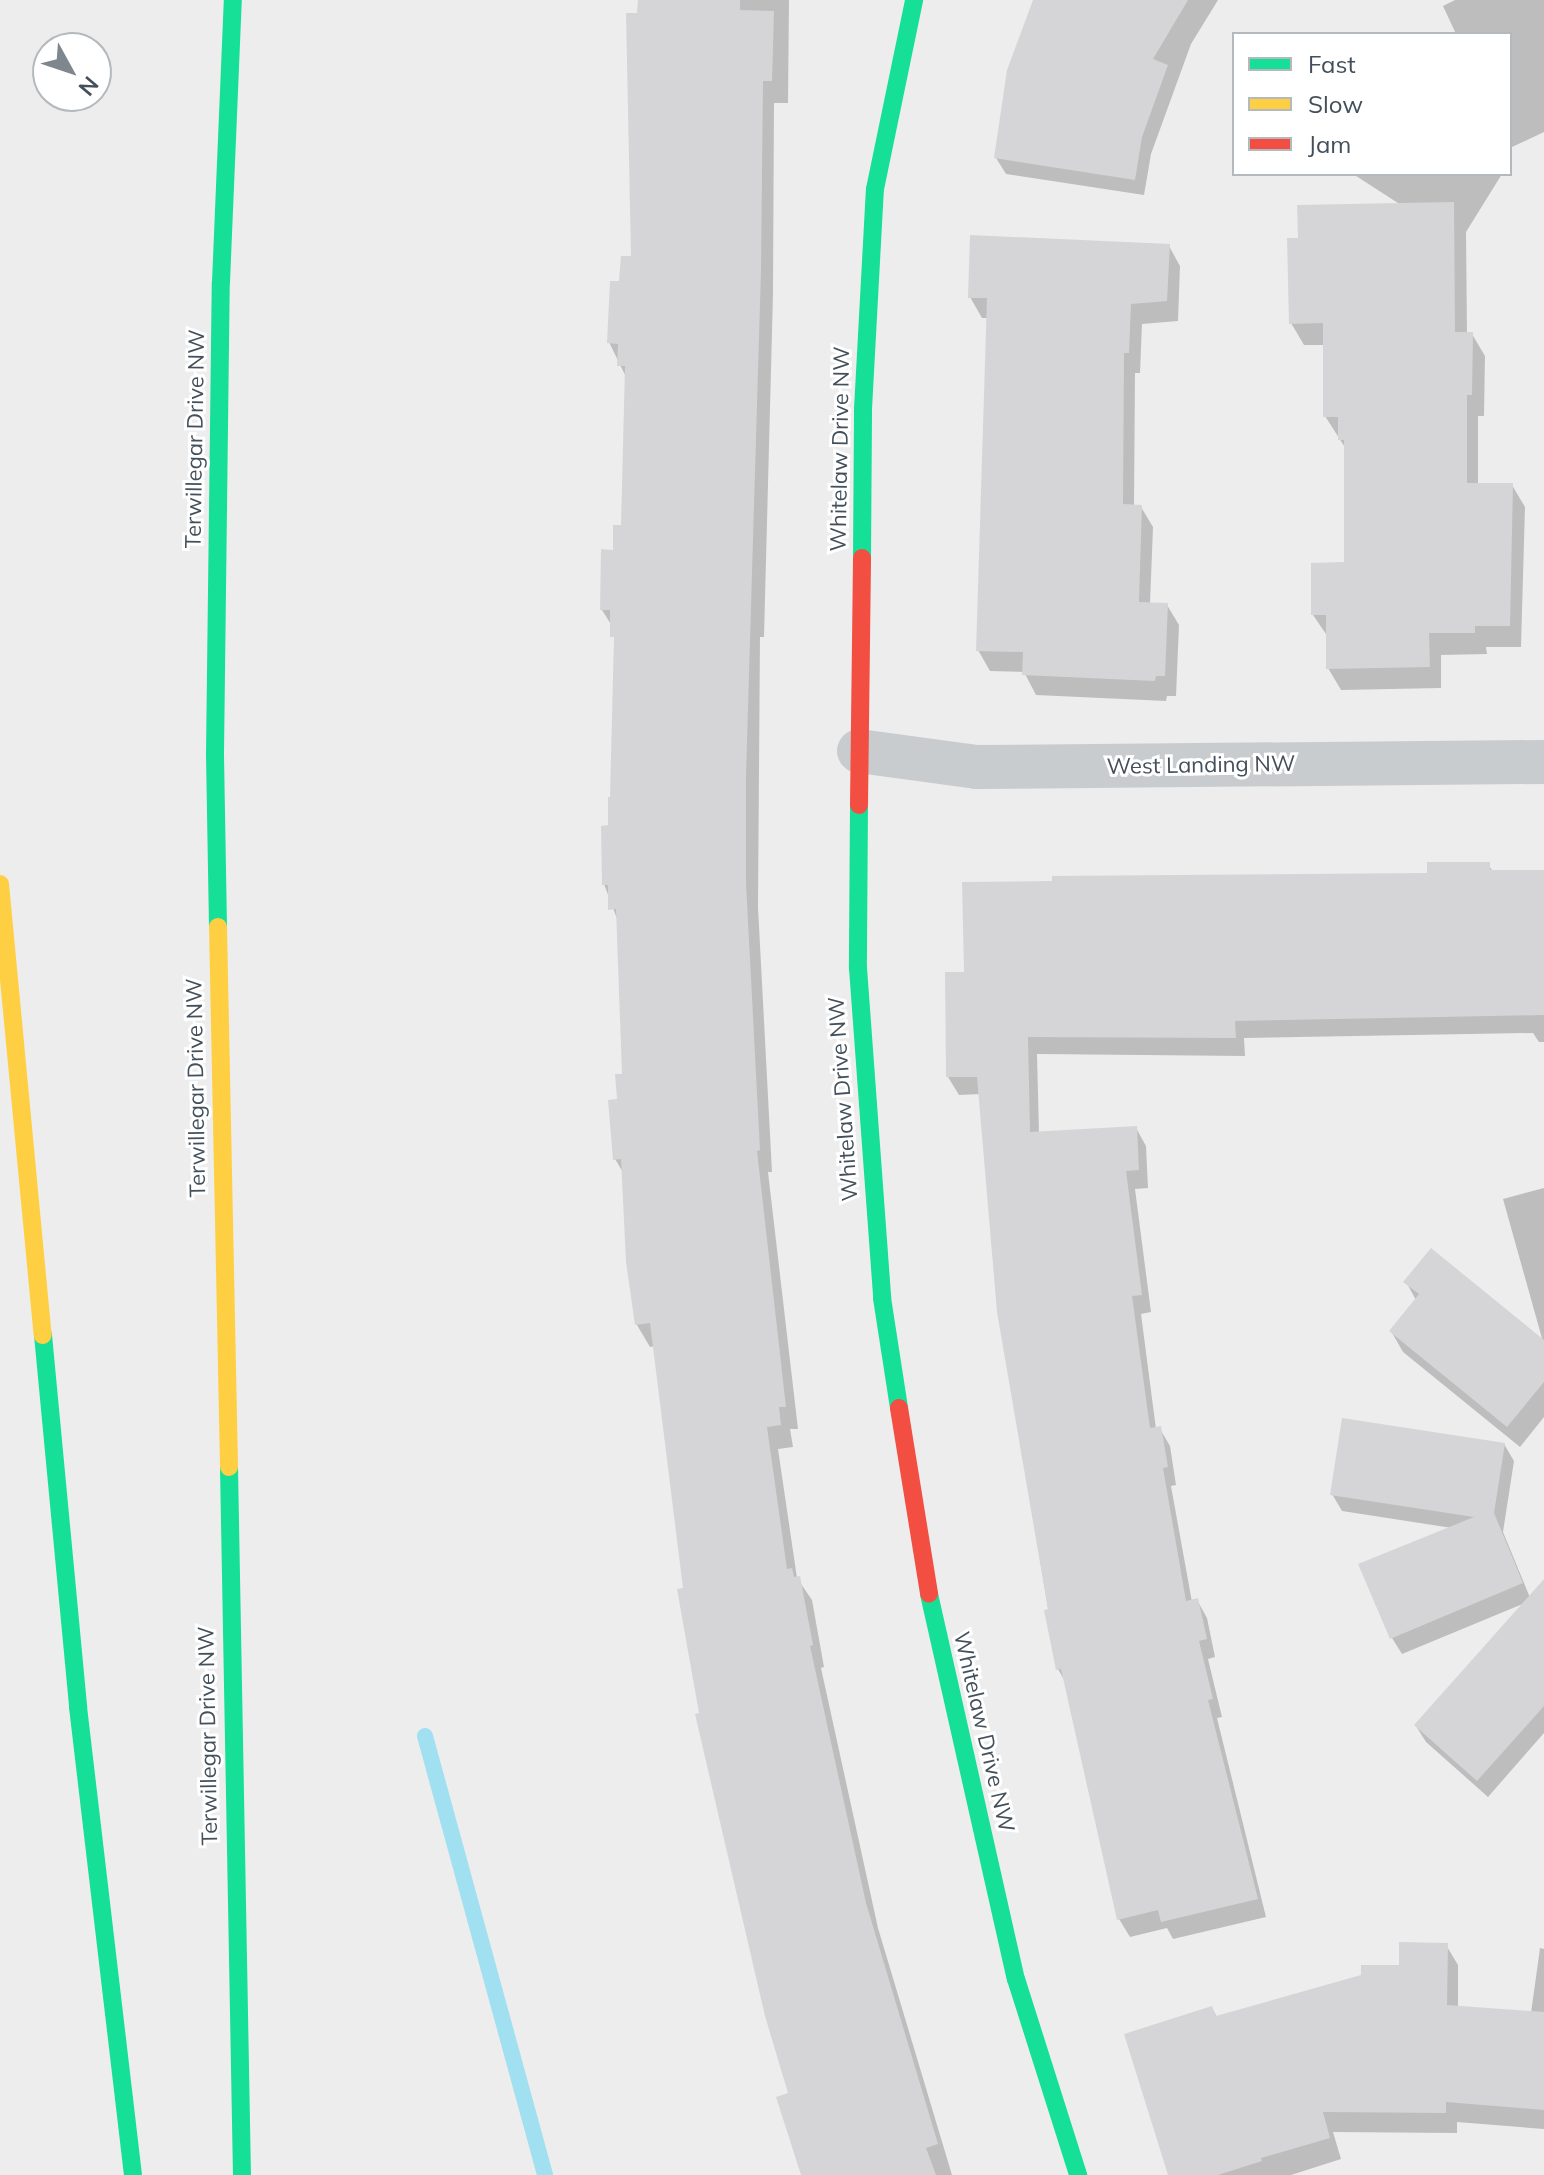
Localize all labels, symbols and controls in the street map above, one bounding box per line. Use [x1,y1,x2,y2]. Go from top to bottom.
north arrow [32,32,112,112]
legend [1232,32,1512,176]
text: Fast [1308,49,1356,79]
text: N [73,71,105,102]
text: Slow [1308,89,1363,119]
text: Jam [1308,129,1351,159]
street label: Terwillegar Drive NW [180,329,210,549]
street label: Whitelaw Drive NW [825,346,855,552]
street label: West Landing NW [1106,750,1296,780]
street label: Terwillegar Drive NW [181,978,211,1198]
street label: Whitelaw Drive NW [823,996,863,1202]
street label: Terwillegar Drive NW [193,1626,223,1846]
street label: Whitelaw Drive NW [948,1629,1020,1835]

